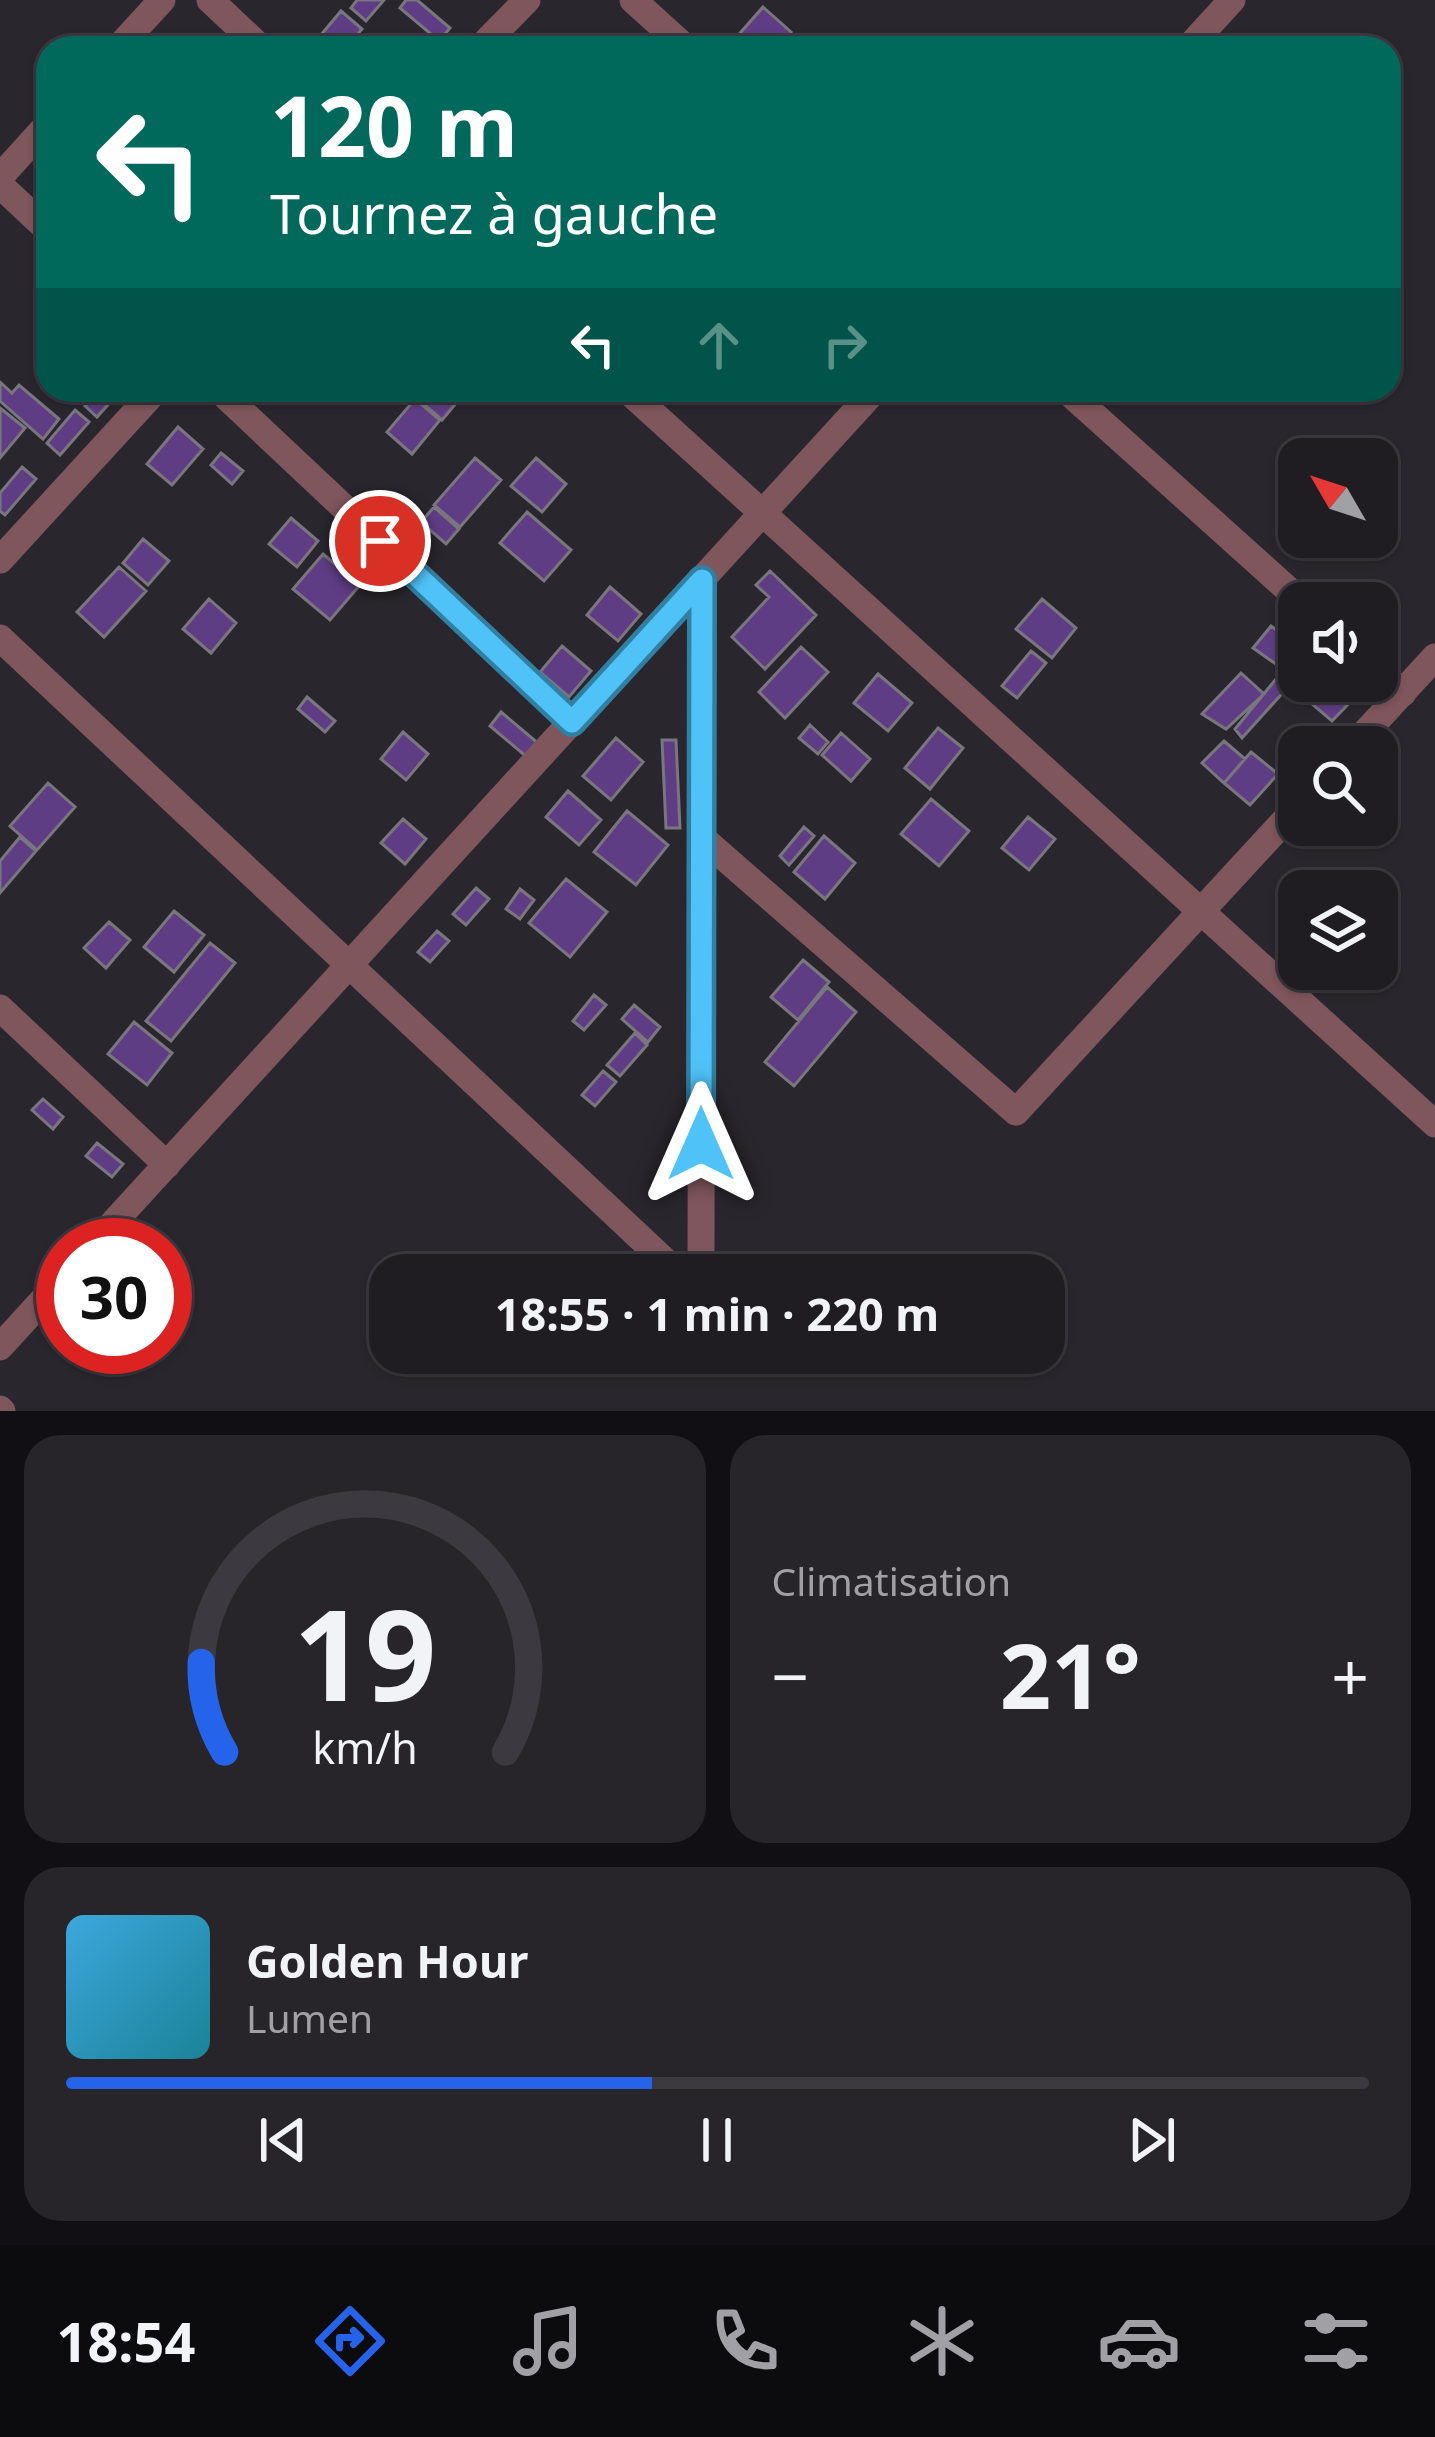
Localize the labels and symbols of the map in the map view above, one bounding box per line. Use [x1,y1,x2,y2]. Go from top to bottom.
north arrow [1278,438,1398,558]
pin [329,490,431,592]
position arrow [638,1081,764,1207]
speed limit sign: 30 [36,1218,192,1374]

